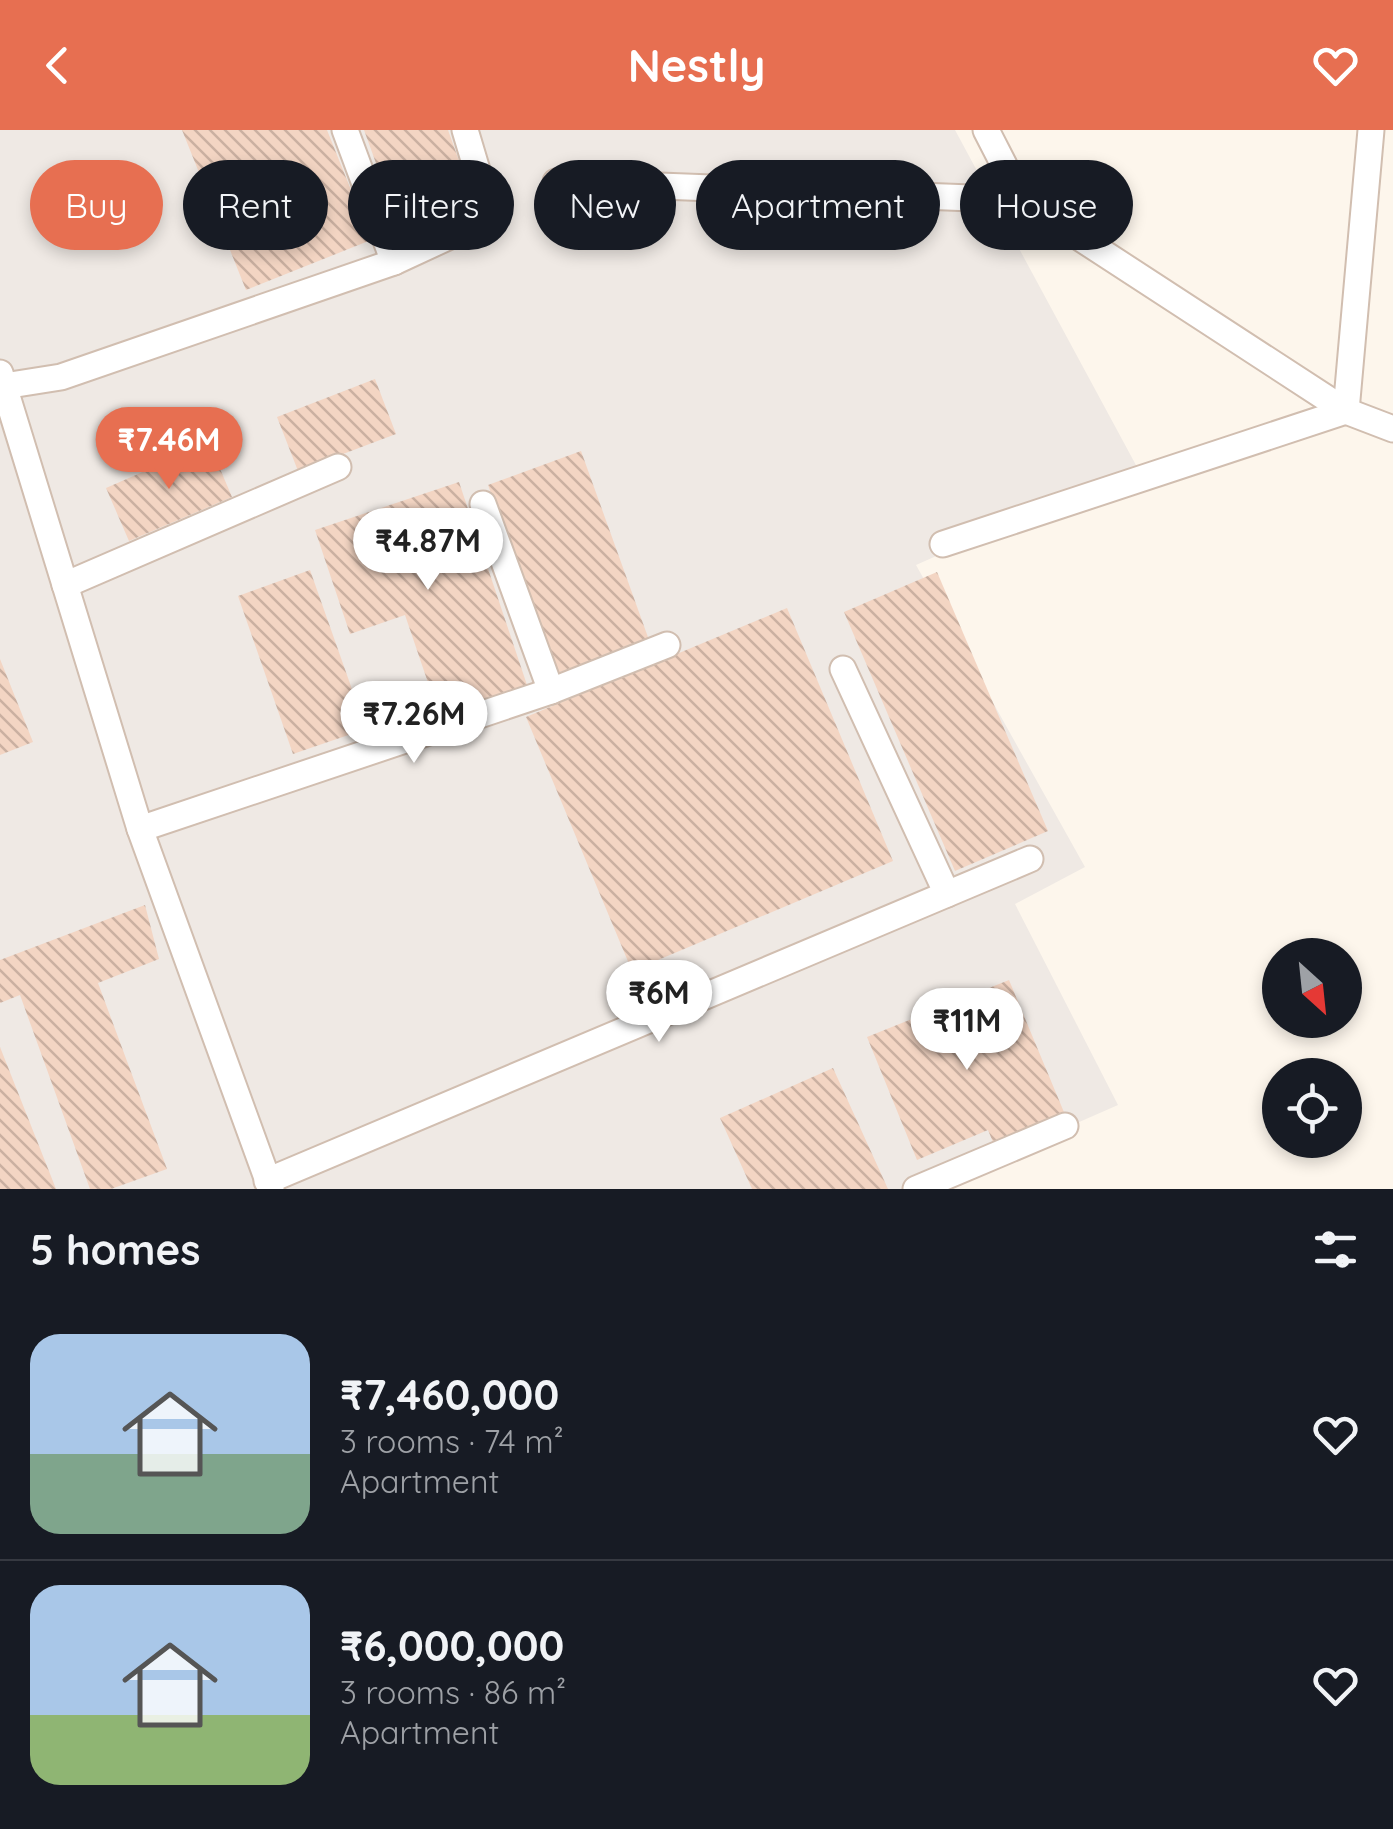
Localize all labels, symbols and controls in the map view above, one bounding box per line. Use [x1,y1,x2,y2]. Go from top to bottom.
text: Nestly [628,37,765,93]
icon: back [30,38,85,93]
icon: heart [1308,38,1363,93]
chip: Buy [30,160,163,250]
chip: Rent [183,160,328,250]
chip: Filters [348,160,514,250]
chip: New [534,160,676,250]
chip: Apartment [696,160,940,250]
chip: House [960,160,1133,250]
pin: ₹7.46M [88,407,250,492]
text: ₹7.46M [118,419,220,459]
pin: ₹4.87M [347,508,509,593]
text: ₹4.87M [375,520,481,560]
pin: ₹7.26M [333,681,495,766]
text: ₹7.26M [362,693,466,733]
north arrow [1262,938,1362,1038]
map controls [1262,938,1362,1158]
pin: ₹6M [611,960,707,1045]
text: ₹6M [628,972,690,1012]
pin: ₹11M [908,988,1026,1073]
text: ₹11M [933,1000,1001,1040]
button: locate [1262,1058,1362,1158]
icon: filters [1308,1222,1363,1277]
text: 5 homes [30,1223,201,1276]
text: ₹7,460,000 [340,1368,559,1421]
icon: home [110,1374,230,1494]
icon: heart [1308,1407,1363,1462]
text: 3 rooms · 74 m² [340,1421,564,1461]
text: Apartment [340,1461,499,1501]
text: ₹6,000,000 [340,1619,564,1672]
icon: home [110,1625,230,1745]
icon: heart [1308,1658,1363,1713]
text: 3 rooms · 86 m² [340,1672,566,1712]
text: Apartment [340,1712,499,1752]

